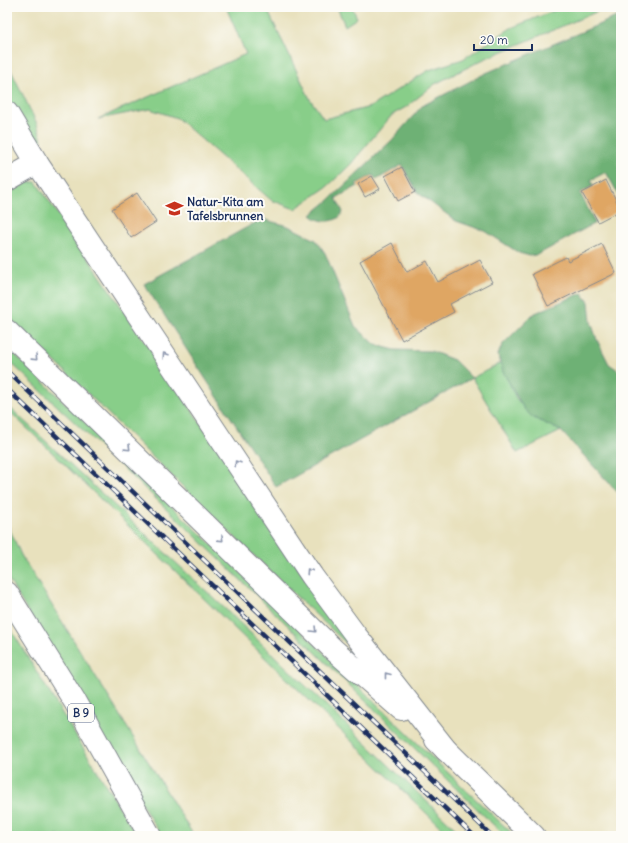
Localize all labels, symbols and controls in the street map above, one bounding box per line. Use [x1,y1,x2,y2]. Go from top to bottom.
scale bar [474,26,532,52]
text: 20 m [480,32,508,47]
place label: Natur-Kita am Tafelsbrunnen [187,194,264,223]
school or university icon: Natur-Kita am Tafelsbrunnen [164,198,184,218]
one-way arrow [162,352,170,359]
one-way arrow [30,353,38,361]
one-way arrow [123,444,131,451]
one-way arrow [234,460,242,467]
one-way arrow [216,534,224,542]
one-way arrow [307,569,314,576]
one-way arrow [309,625,317,633]
one-way arrow [385,673,392,680]
road number: B 9 [68,704,94,722]

